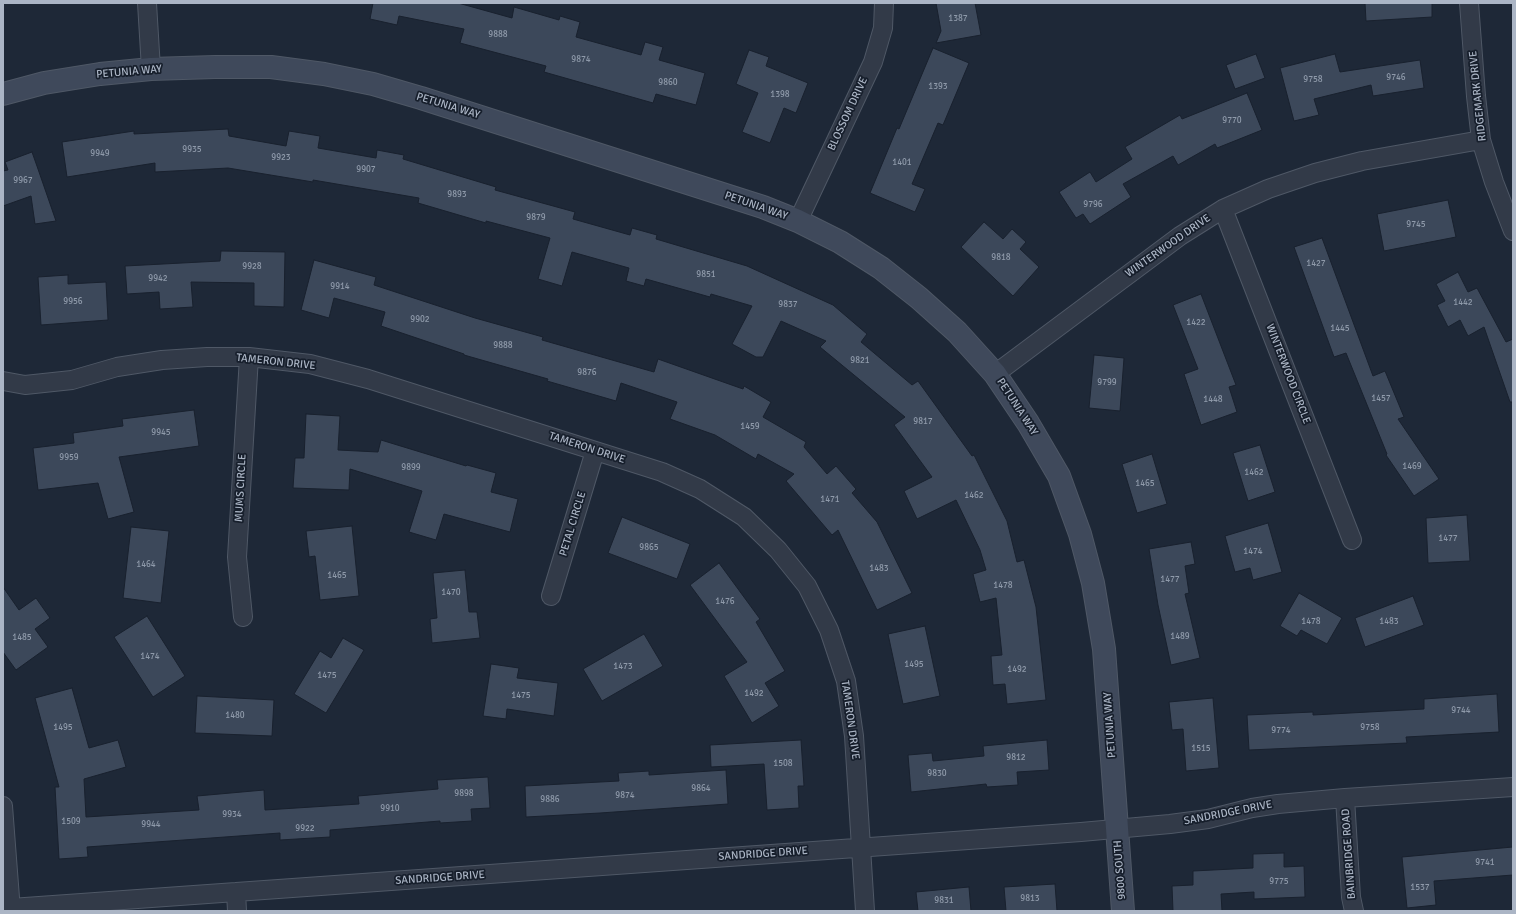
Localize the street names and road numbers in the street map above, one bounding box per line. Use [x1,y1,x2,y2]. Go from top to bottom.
street label: RIDGEMARK DRIVE [1467,50,1489,142]
street label: PETUNIA WAY [96,63,162,81]
street label: BLOSSOM DRIVE [825,75,871,153]
street label: PETUNIA WAY [415,90,481,122]
street label: PETUNIA WAY [723,189,789,223]
street label: WINTERWOOD DRIVE [1123,212,1213,280]
street label: WINTERWOOD CIRCLE [1263,322,1313,426]
street label: TAMERON DRIVE [236,351,316,373]
street label: PETUNIA WAY [994,376,1040,438]
street label: TAMERON DRIVE [547,429,627,467]
street label: MUMS CIRCLE [233,454,249,522]
street label: PETAL CIRCLE [557,490,589,558]
street label: TAMERON DRIVE [838,680,862,760]
street label: PETUNIA WAY [1101,692,1119,758]
street label: SANDRIDGE DRIVE [1183,798,1273,828]
street label: BAINBRIDGE ROAD [1339,808,1359,900]
street label: 9800 SOUTH [1111,840,1129,900]
street label: SANDRIDGE DRIVE [718,844,808,864]
street label: SANDRIDGE DRIVE [395,868,485,888]

